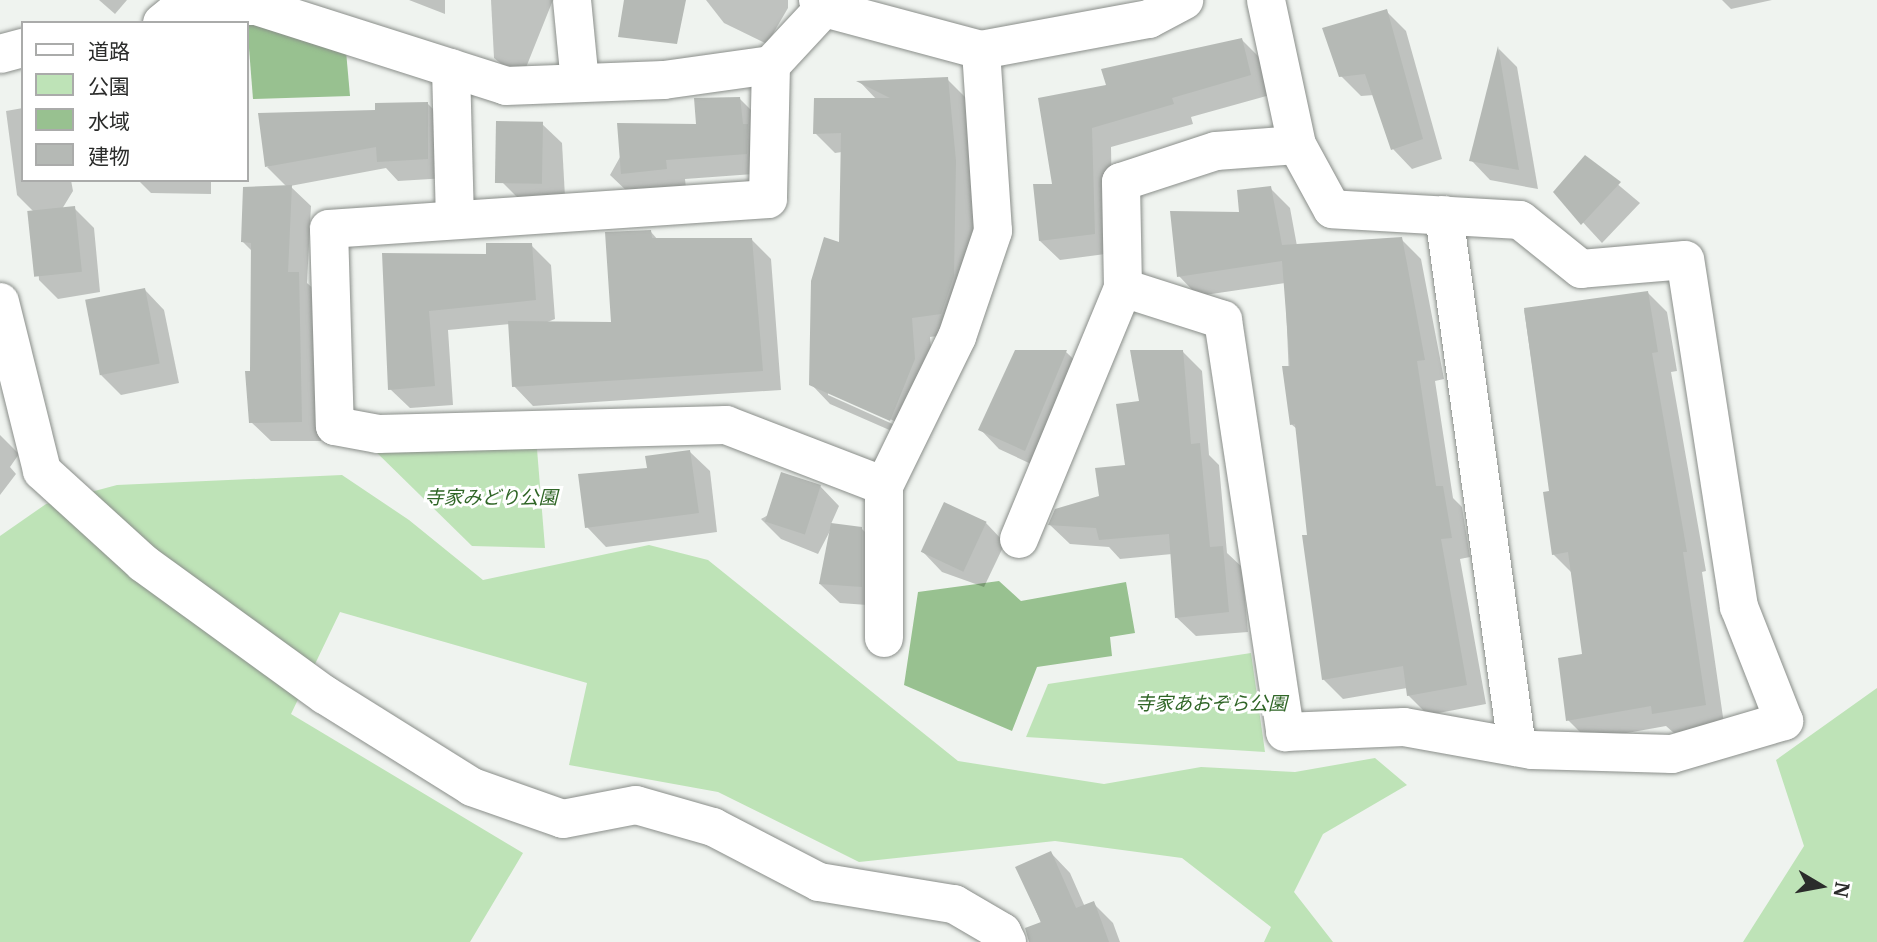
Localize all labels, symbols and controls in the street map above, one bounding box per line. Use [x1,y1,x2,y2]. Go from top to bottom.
legend [21,21,248,182]
text: 道路 [88,38,130,65]
text: 公園 [88,73,130,100]
text: 水域 [88,108,130,135]
text: 建物 [88,143,130,170]
park label: 寺家みどり公園 [425,487,557,509]
park label: 寺家あおぞら公園 [1135,693,1287,715]
north arrow [1786,851,1856,921]
text: N [1829,880,1855,899]

